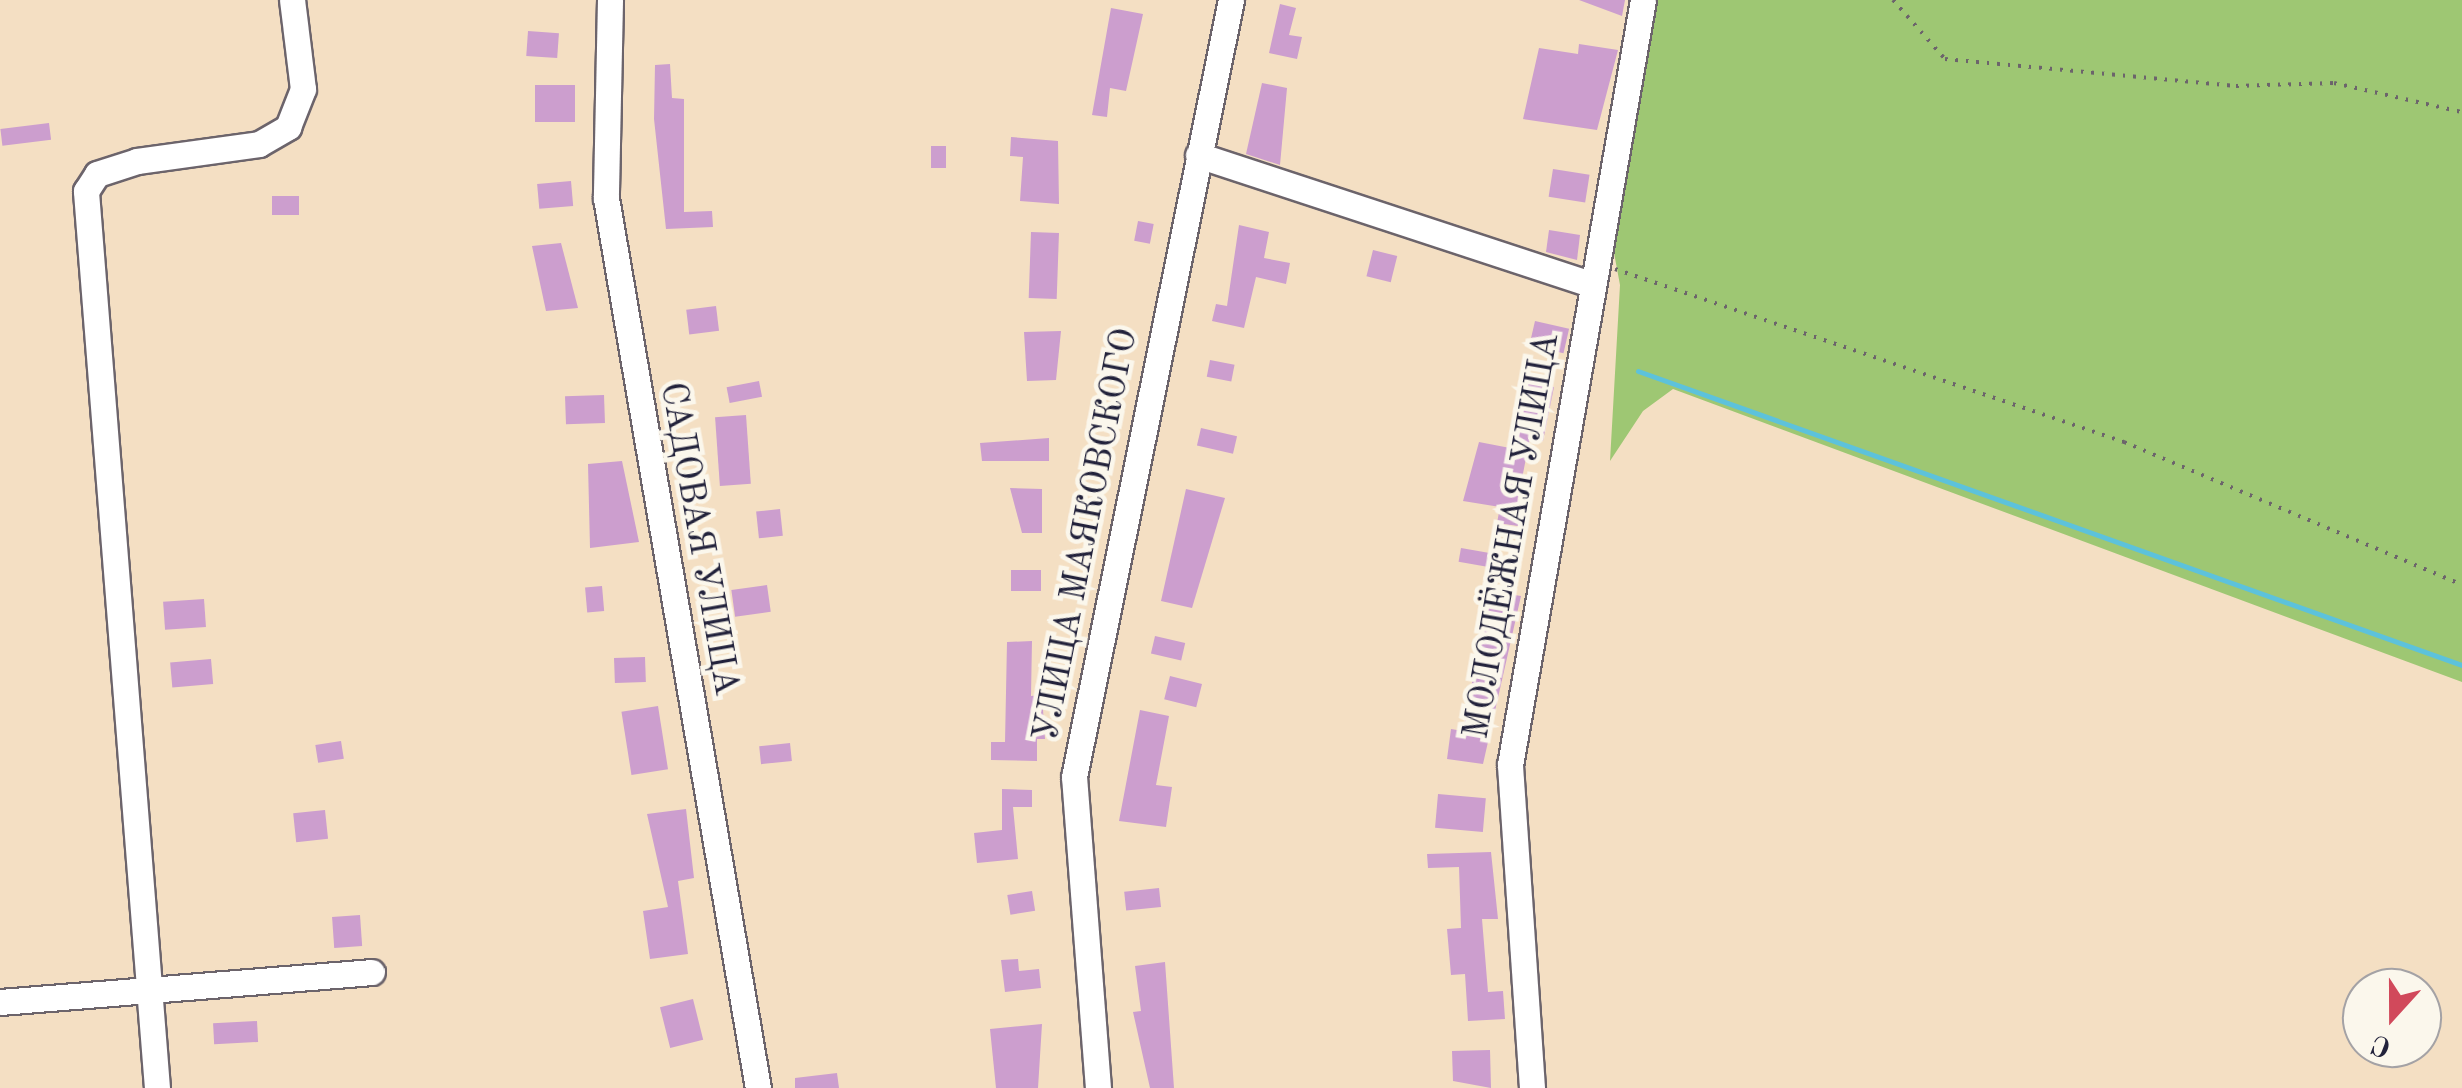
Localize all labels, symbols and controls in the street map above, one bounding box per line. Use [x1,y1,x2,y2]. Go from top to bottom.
street label: УЛИЦА МАЯКОВСКОГО [1026,325,1148,745]
street label: МОЛОДЁЖНАЯ УЛИЦА [1457,330,1569,742]
street label: САДОВАЯ УЛИЦА [650,379,746,699]
north arrow [2342,968,2442,1068]
text: С [2368,1028,2396,1061]

